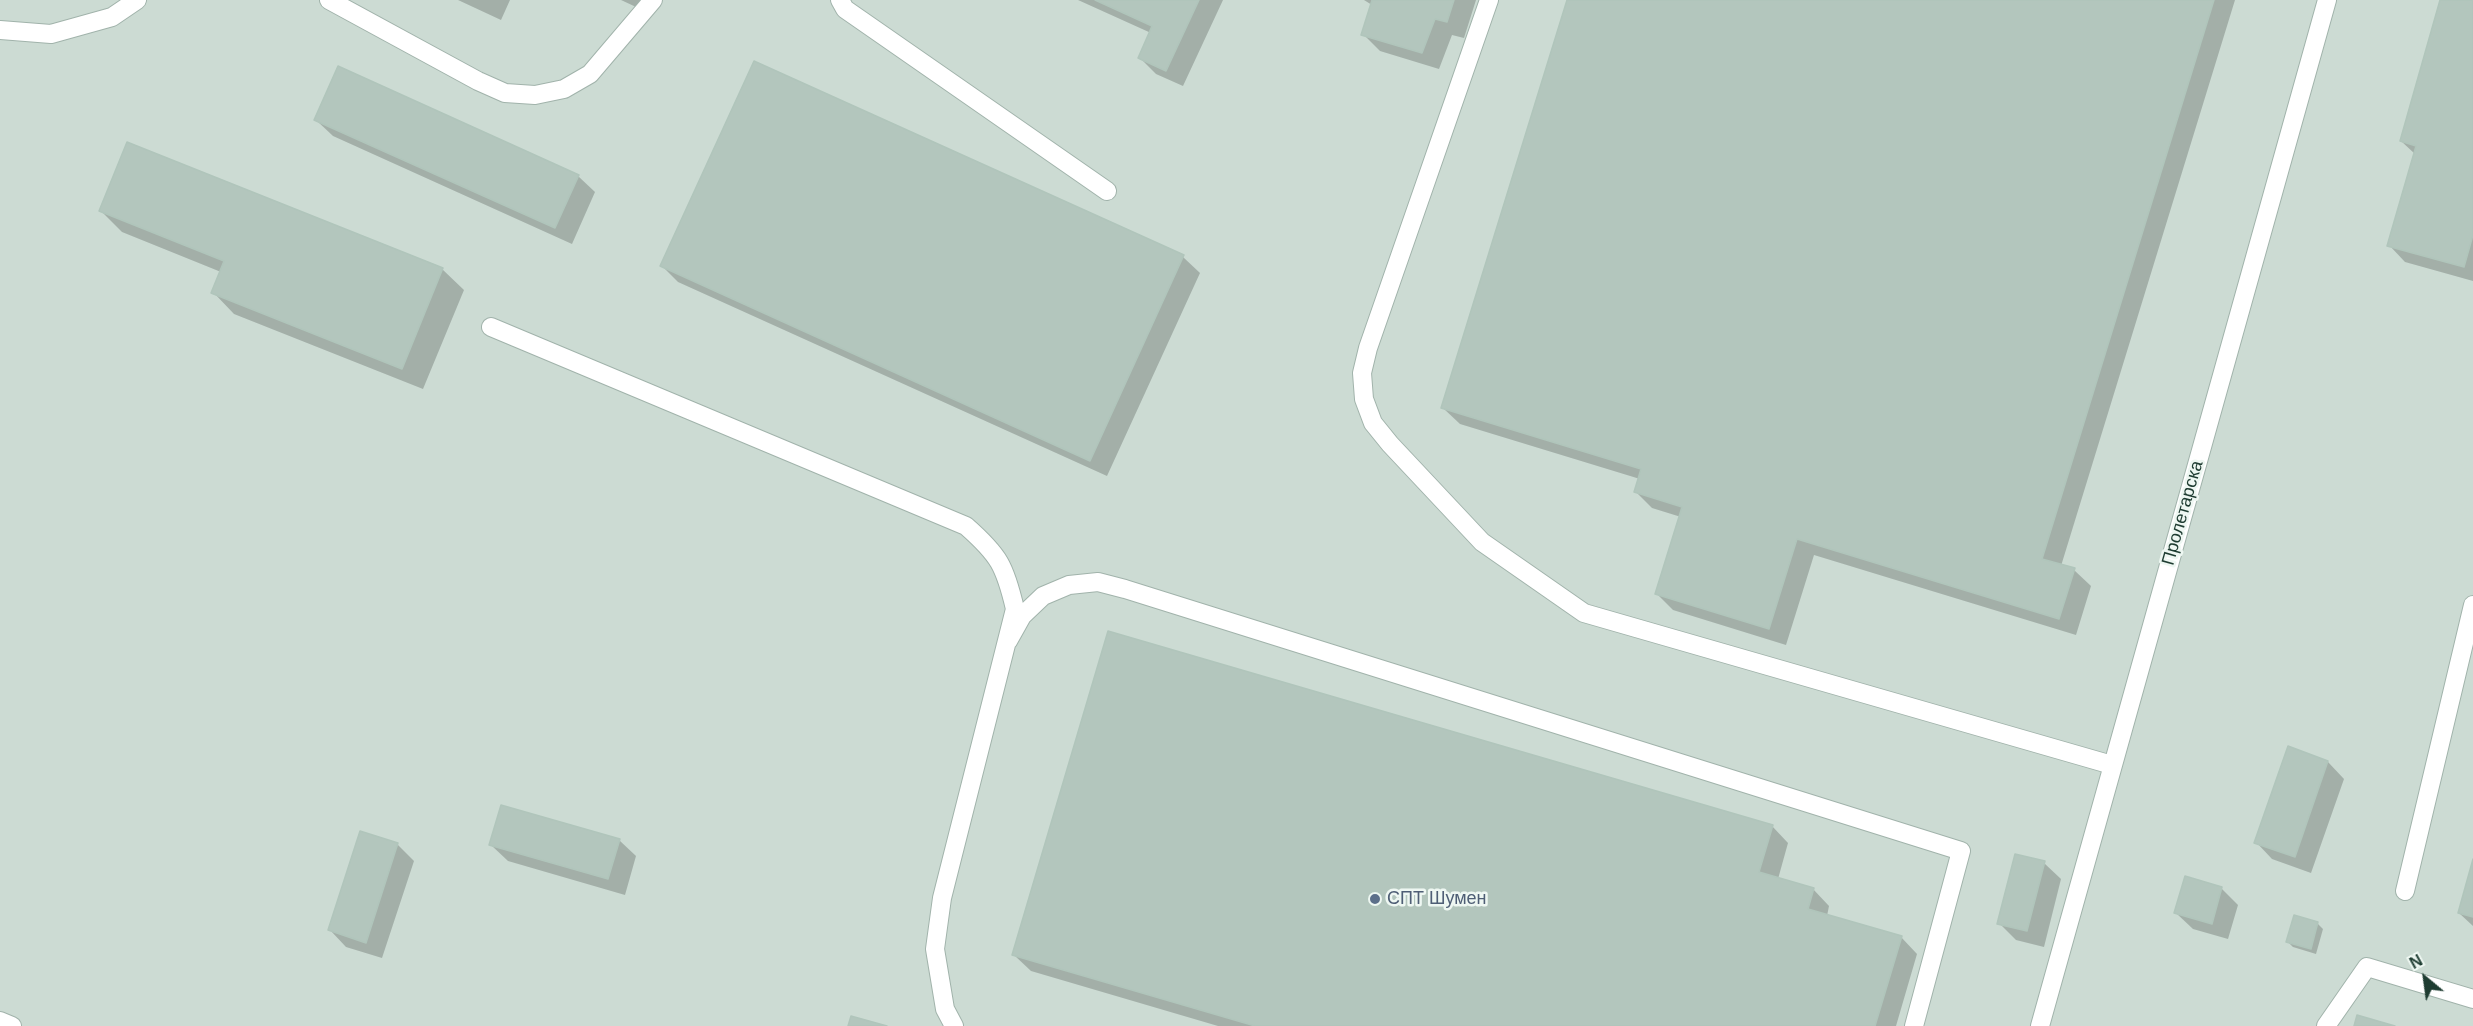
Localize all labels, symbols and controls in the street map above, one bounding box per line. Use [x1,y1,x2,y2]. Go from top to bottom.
street label: Пролетарска [2158,458,2208,568]
place label: СПТ Шумен [1387,888,1487,910]
marker: СПТ Шумен [1368,892,1382,906]
north arrow [2395,948,2455,1008]
text: N [2407,952,2425,972]

